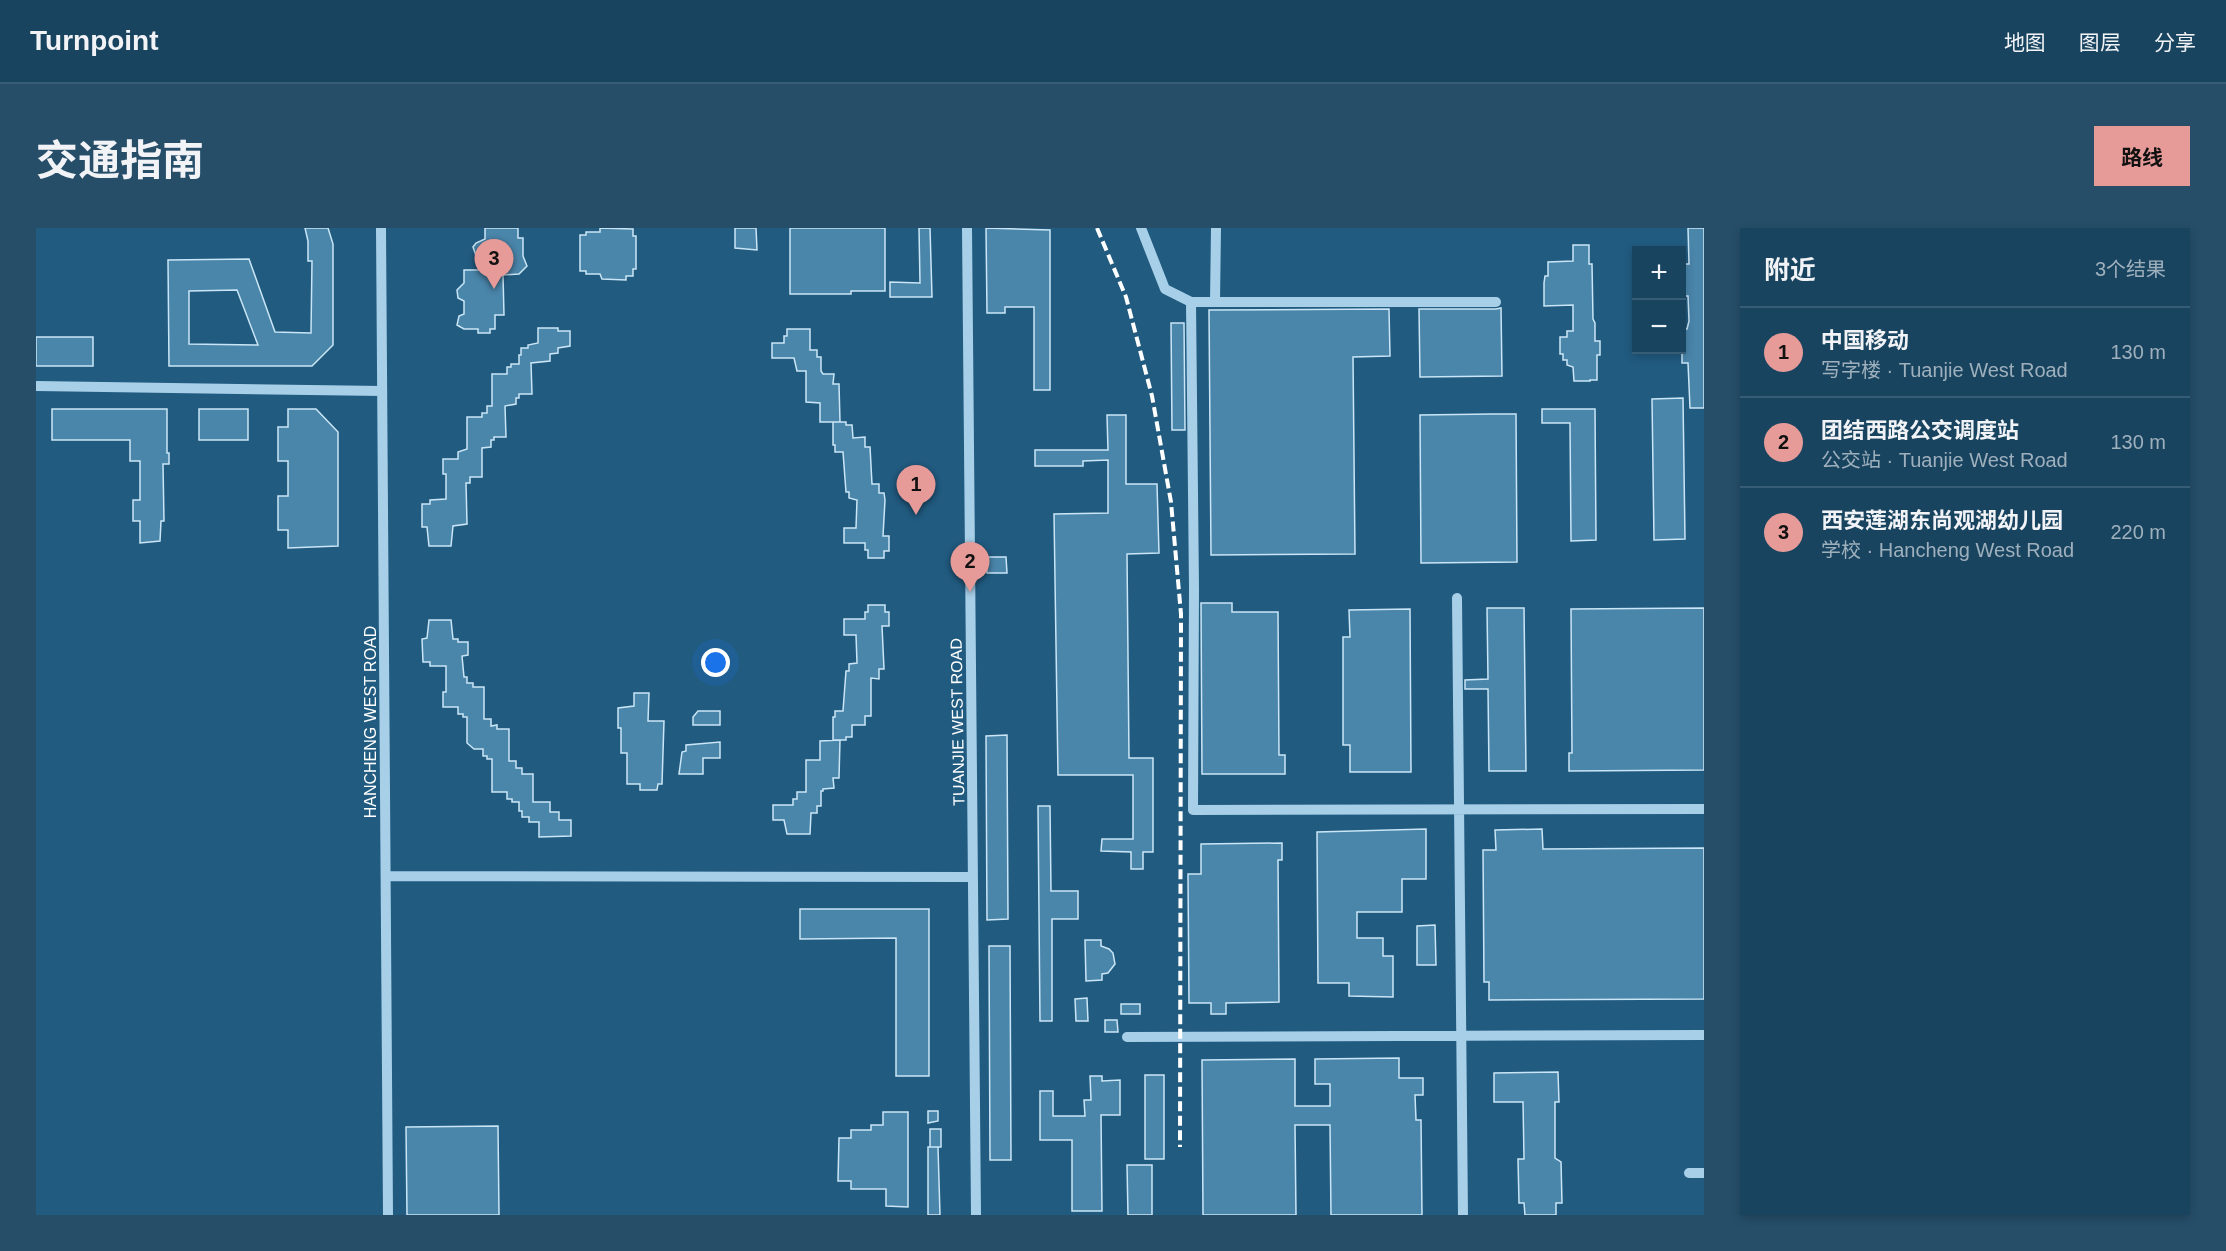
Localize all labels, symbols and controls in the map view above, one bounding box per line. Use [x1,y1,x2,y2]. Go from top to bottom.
text: Turnpoint [30,25,159,56]
text: 地图 [2004,31,2046,54]
text: 图层 [2079,31,2121,54]
text: 分享 [2154,31,2196,54]
button: 路线 [2094,126,2190,186]
text: 交通指南 [36,137,204,184]
pin: 3 [474,239,514,289]
map controls [1632,246,1686,354]
button: + [1632,246,1686,300]
text: 附近 [1764,255,1816,285]
text: 3个结果 [2095,258,2166,280]
button: − [1632,300,1686,354]
text: 中国移动 [1821,328,1909,353]
text: 1 [1778,341,1789,363]
text: 130 m [2110,341,2166,363]
text: 写字楼 · Tuanjie West Road [1821,359,2068,381]
text: 团结西路公交调度站 [1821,418,2019,443]
text: 2 [1778,431,1789,453]
text: 130 m [2110,431,2166,453]
text: 公交站 · Tuanjie West Road [1821,449,2068,471]
pin: 1 [896,466,936,515]
text: 西安莲湖东尚观湖幼儿园 [1821,508,2063,533]
text: 3 [1778,521,1789,543]
text: 220 m [2110,521,2166,543]
text: 学校 · Hancheng West Road [1821,539,2074,561]
pin: 2 [950,542,990,592]
street label: HANCHENG WEST ROAD [362,626,379,818]
street label: TUANJIE WEST ROAD [948,638,967,806]
your location [701,648,730,677]

